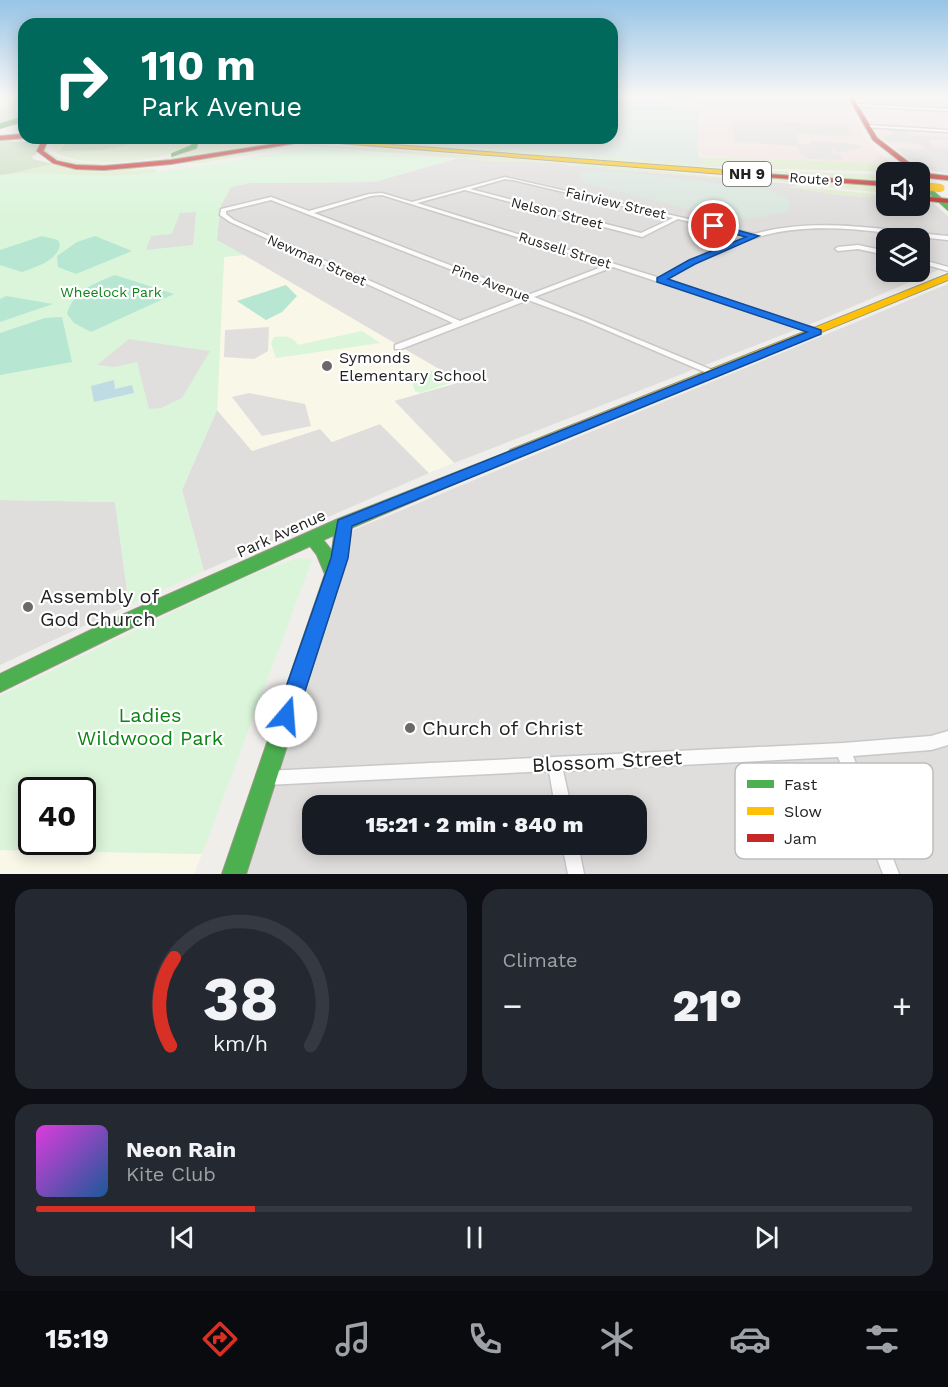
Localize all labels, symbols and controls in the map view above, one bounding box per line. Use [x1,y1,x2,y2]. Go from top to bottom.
text: 110 m [141,41,256,90]
icon: right [42,42,120,120]
text: Park Avenue [141,91,302,123]
road number: NH 9 [723,162,771,186]
map controls [876,162,930,282]
button: sound [876,162,930,216]
street label: Route 9 [789,169,843,189]
street label: Fairview Street [564,184,668,222]
street label: Nelson Street [510,194,605,232]
pin [688,200,739,251]
icon: arrive [697,209,730,242]
street label: Russell Street [517,228,613,272]
button: layers [876,228,930,282]
street label: Newman Street [265,231,369,289]
street label: Pine Avenue [450,261,532,305]
park label: Wheelock Park [60,284,162,300]
place label: Symonds Elementary School [339,348,487,385]
marker: Symonds Elementary School [320,359,334,373]
street label: Park Avenue [234,505,329,562]
place label: Assembly of God Church [40,584,159,631]
marker: Assembly of God Church [21,600,35,614]
position arrow [254,684,318,748]
park label: Ladies Wildwood Park [77,703,223,750]
place label: Church of Christ [422,716,583,740]
marker: Church of Christ [403,721,417,735]
street label: Blossom Street [531,745,683,777]
legend [735,763,933,859]
text: Fast [784,775,817,794]
speed limit sign: 40 [18,777,96,855]
text: Slow [784,802,822,821]
text: 15:21 · 2 min · 840 m [366,812,583,837]
text: Jam [784,829,817,848]
text: Climate [503,948,578,972]
text: 38 [203,962,279,1035]
text: 21° [672,979,742,1032]
text: − [503,986,522,1025]
text: + [892,986,912,1025]
text: km/h [213,1031,268,1056]
text: Neon Rain [126,1137,236,1162]
text: Kite Club [126,1162,216,1186]
icon: previous [166,1221,199,1254]
icon: pause [458,1221,491,1254]
icon: next [750,1221,783,1254]
icon: directions [199,1318,241,1360]
icon: music [332,1318,374,1360]
icon: phone [464,1318,506,1360]
icon: climate [596,1318,638,1360]
icon: car [729,1318,771,1360]
icon: filters [861,1318,903,1360]
text: 15:19 [45,1323,109,1355]

